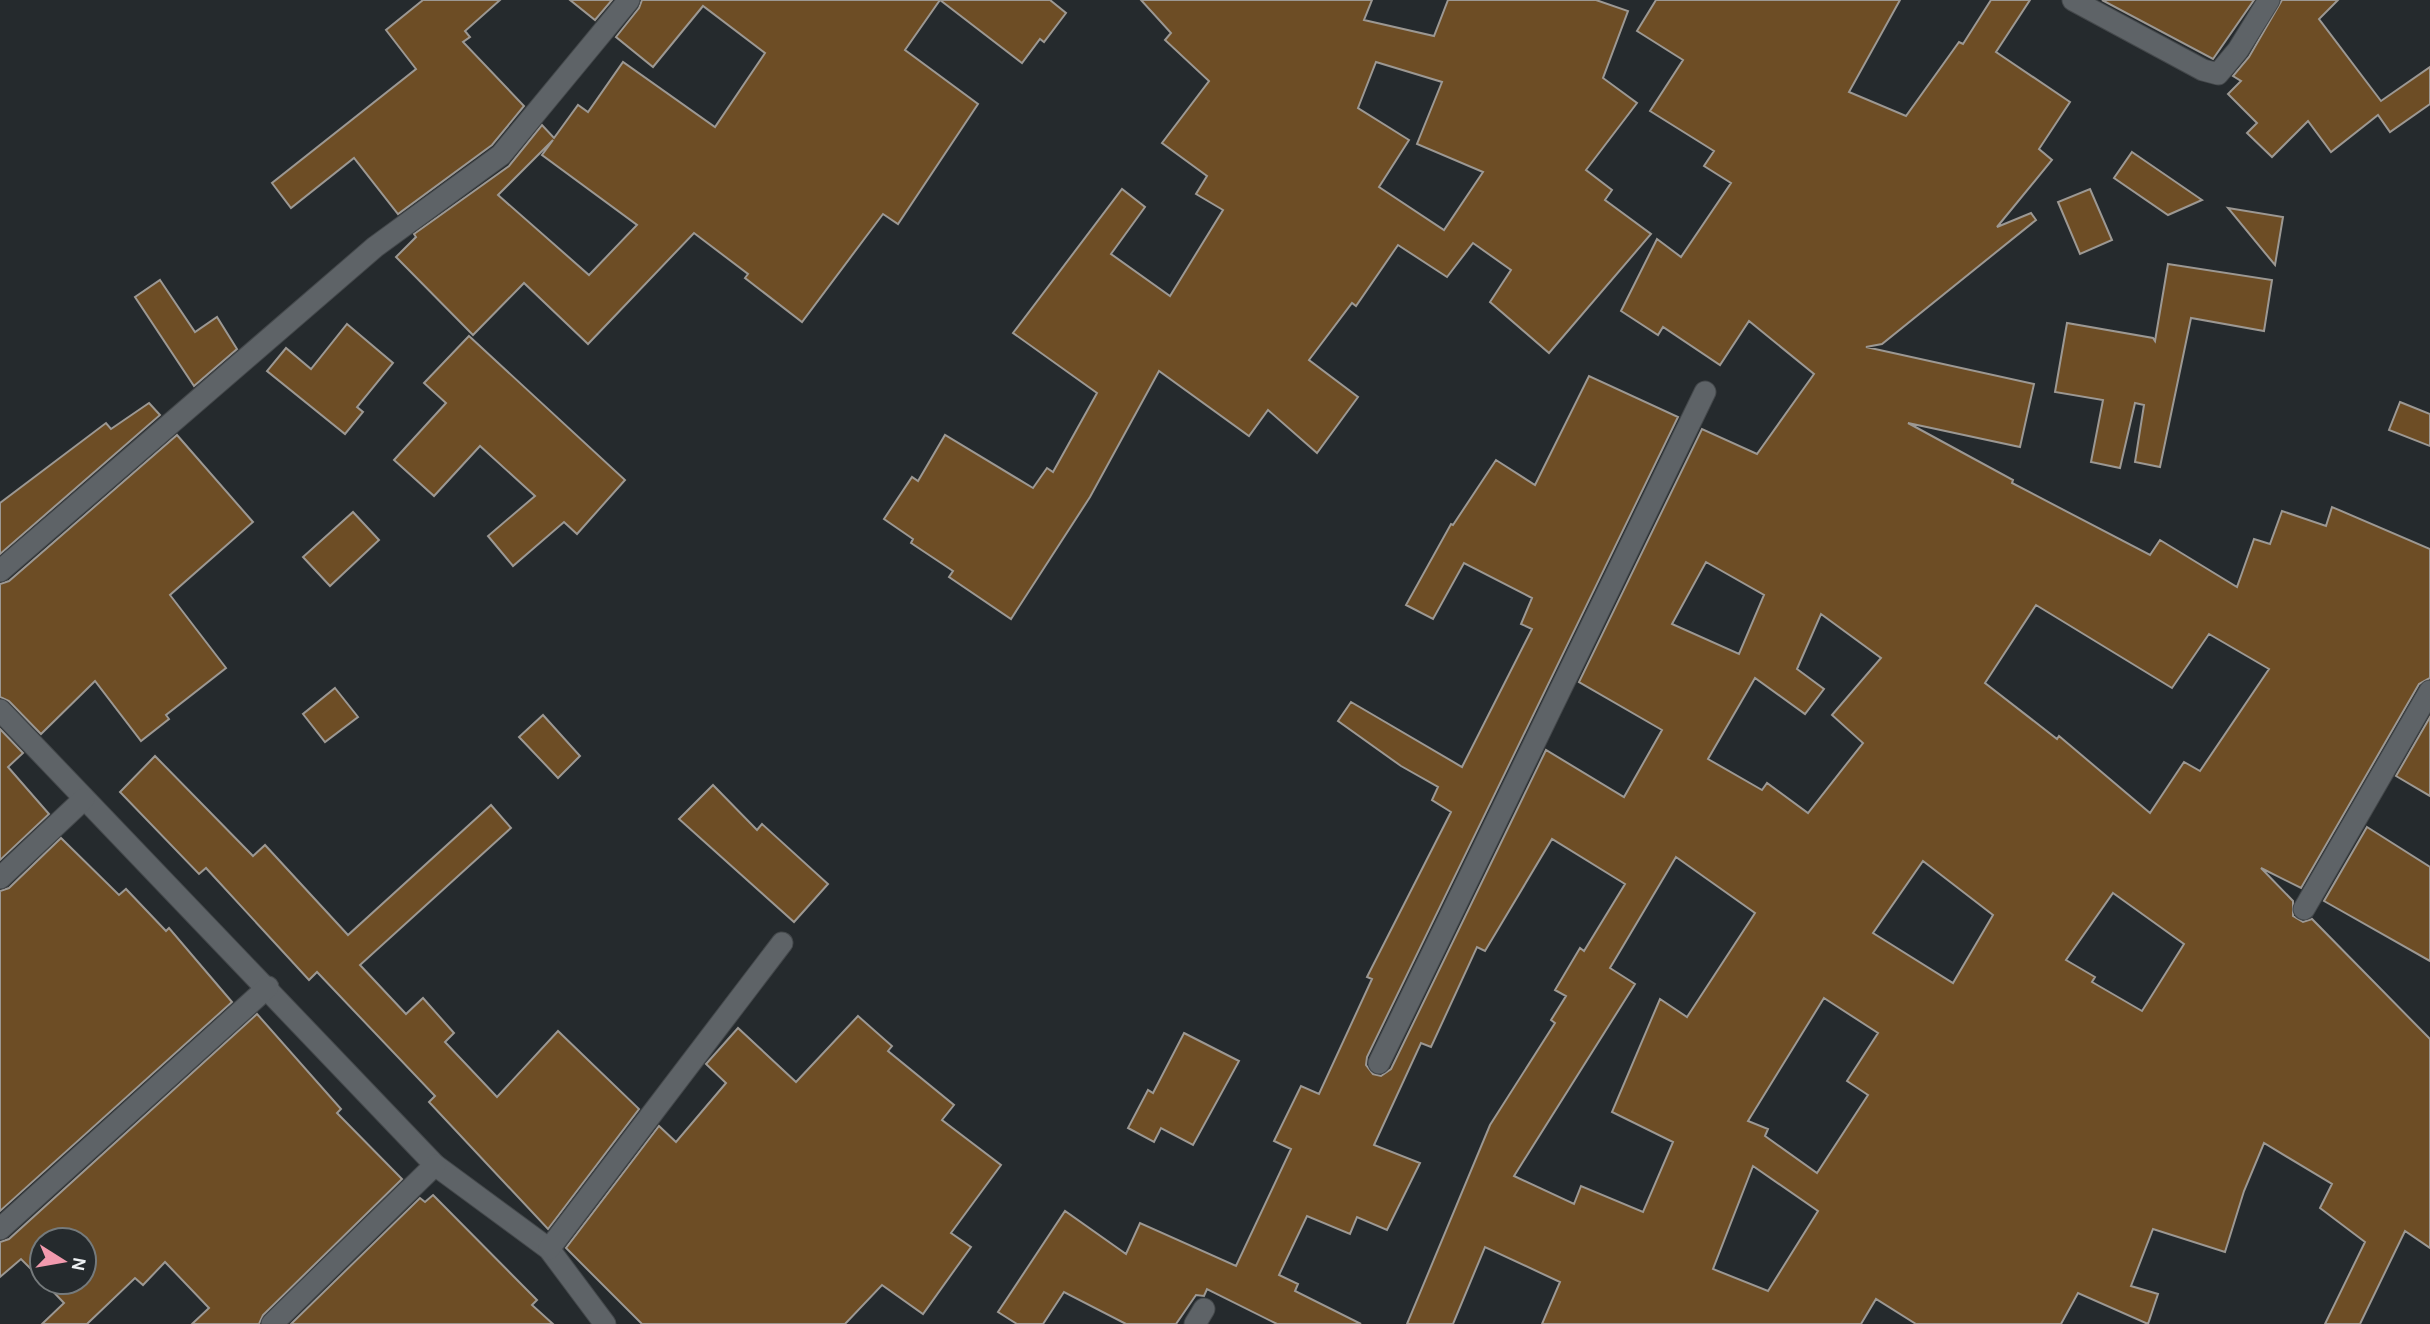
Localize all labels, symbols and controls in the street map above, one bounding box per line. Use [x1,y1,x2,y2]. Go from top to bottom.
north arrow [28,1226,98,1296]
text: N [67,1255,91,1273]

